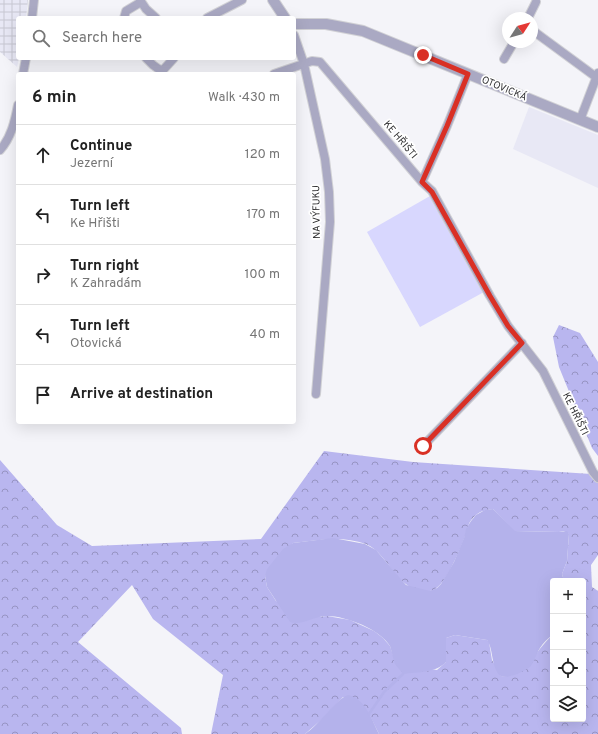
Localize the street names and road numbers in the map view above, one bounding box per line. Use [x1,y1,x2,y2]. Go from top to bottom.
street label: OTOVICKÁ [479,74,529,104]
street label: KE HŘIŠTI [380,118,420,162]
street label: NA VÝFUKU [310,185,324,239]
street label: KE HŘIŠTI [559,391,591,437]

